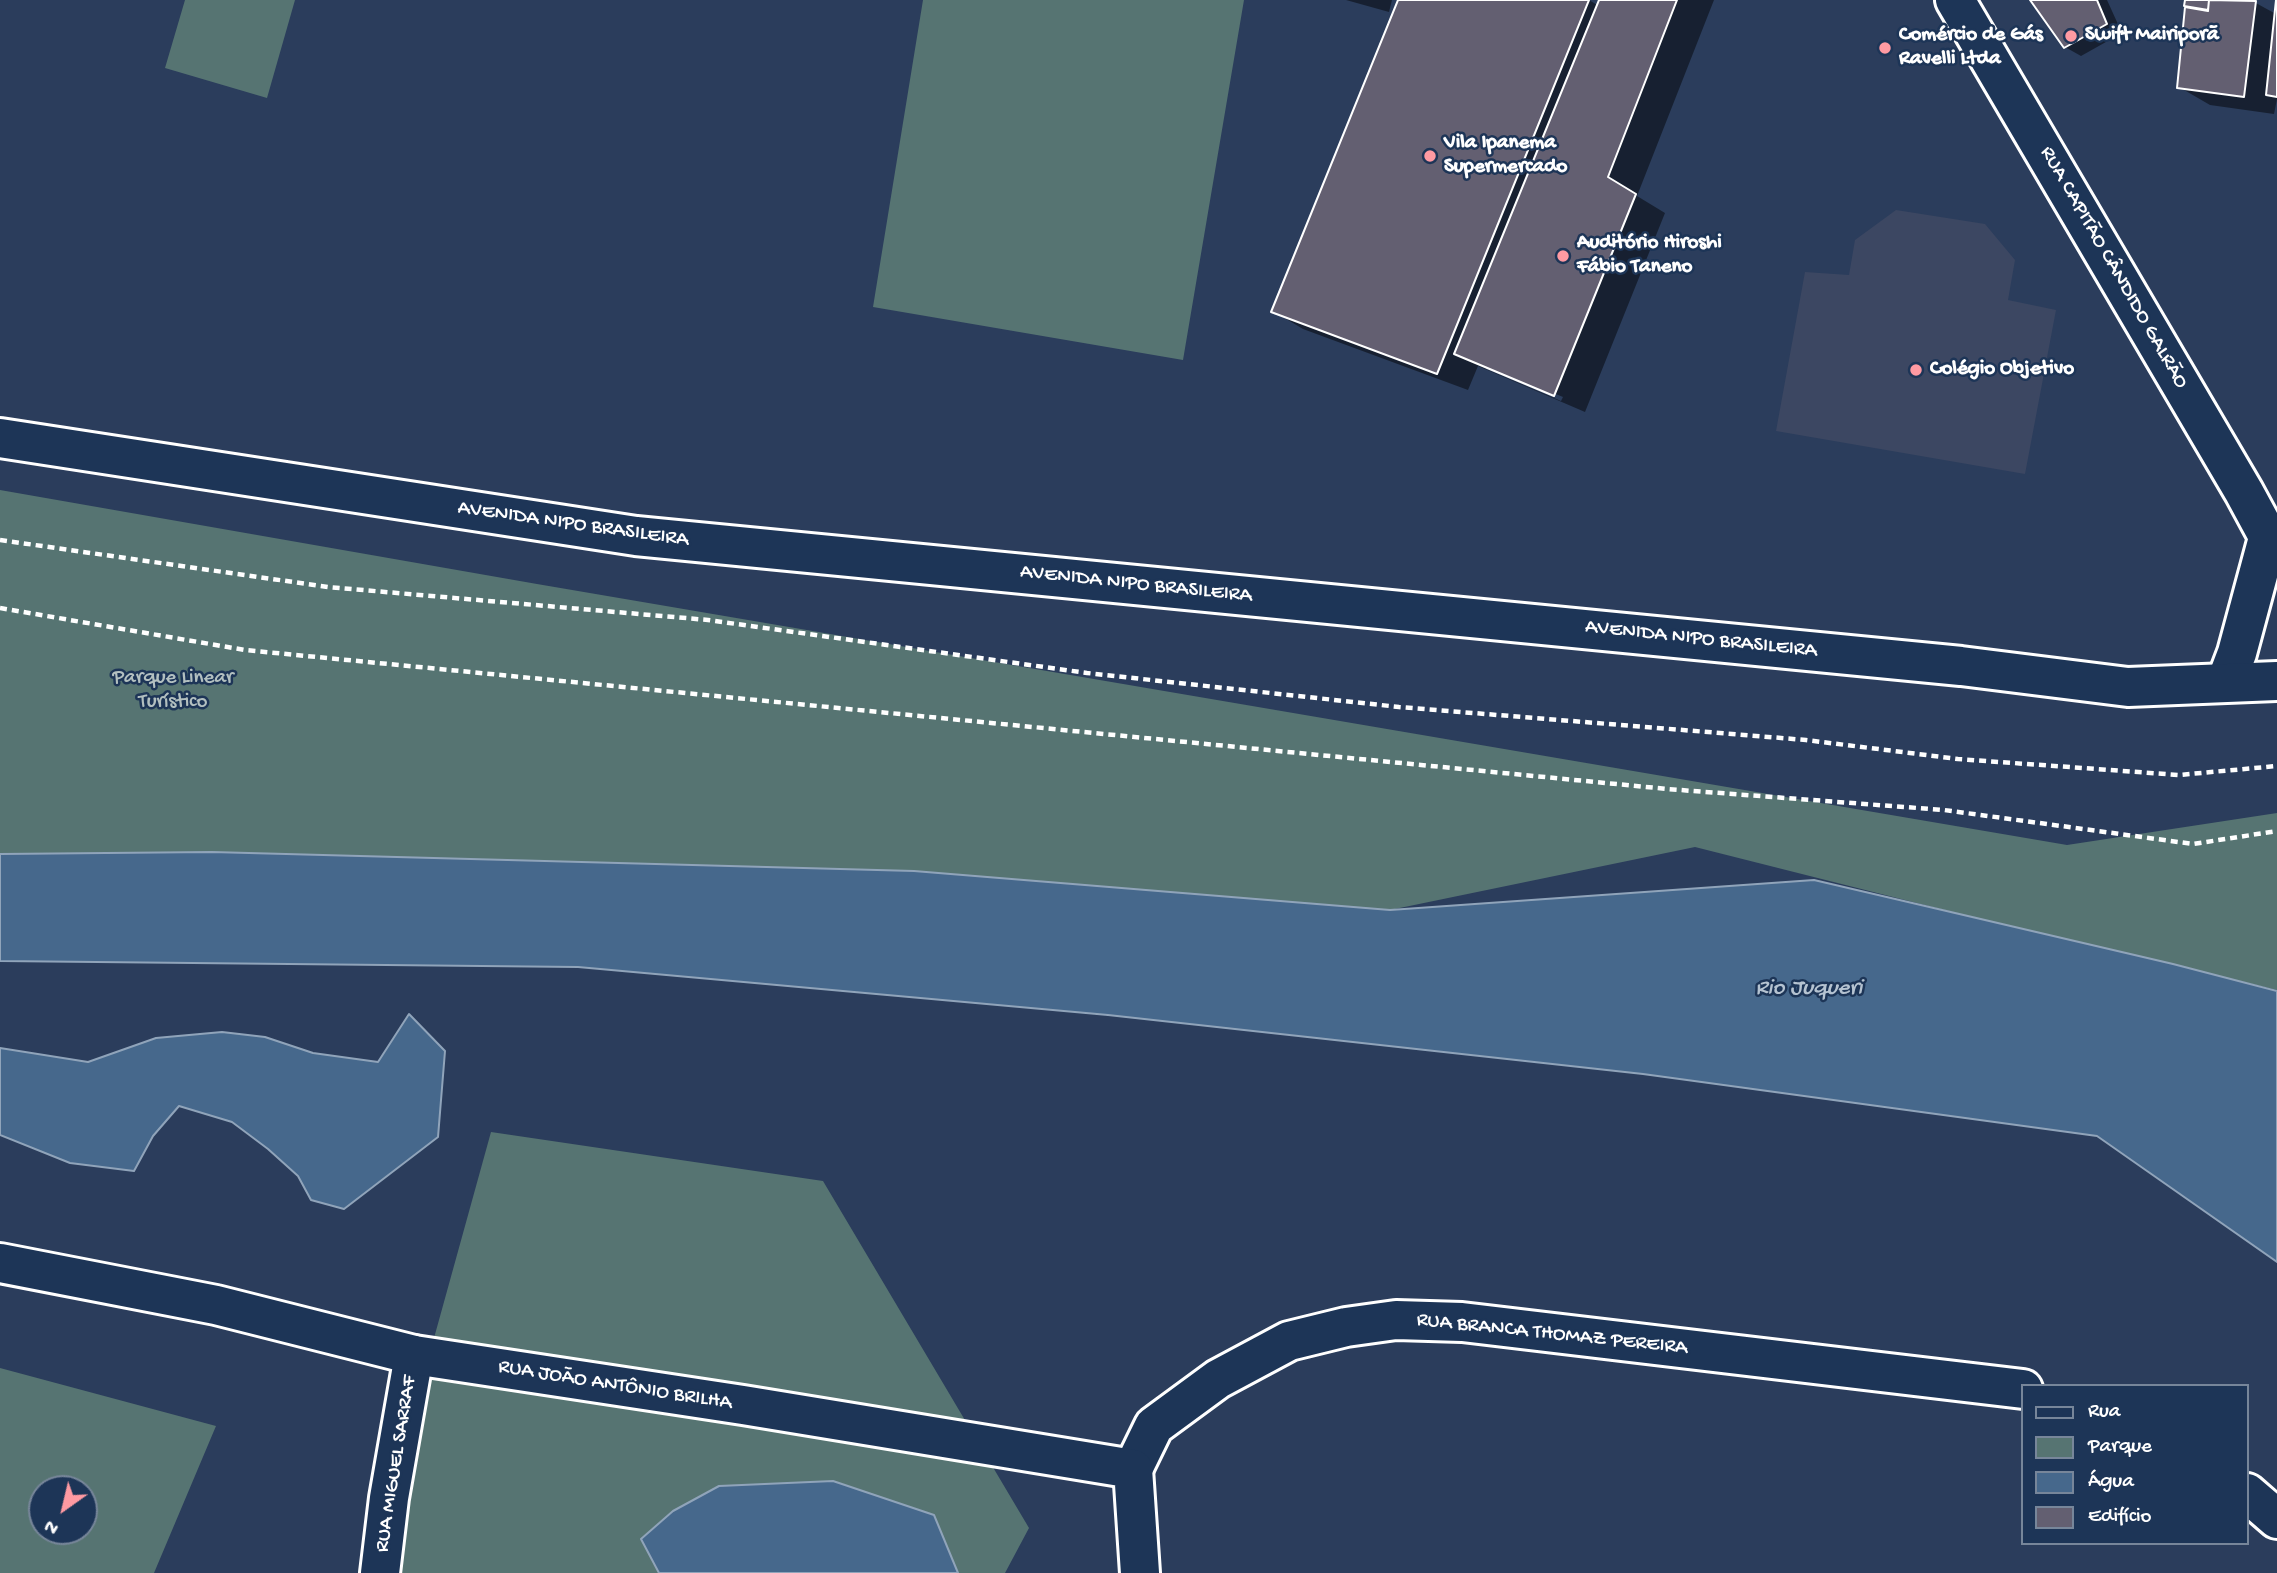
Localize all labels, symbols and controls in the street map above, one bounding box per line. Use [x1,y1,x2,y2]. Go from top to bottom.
place label: Comércio de Gás Ravelli Ltda [1899,23,2043,73]
place label: Swift Mairiporã [2085,23,2219,49]
marker: Swift Mairiporã [2063,28,2079,44]
marker: Comércio de Gás Ravelli Ltda [1877,40,1893,56]
place label: Vila Ipanema Supermercado [1444,131,1567,181]
street label: RUA CAPITÃO CÂNDIDO GALRÃO [2033,142,2193,394]
marker: Vila Ipanema Supermercado [1422,148,1438,164]
place label: Auditório Hiroshi Fábio Taneno [1577,231,1722,281]
marker: Auditório Hiroshi Fábio Taneno [1555,248,1571,264]
place label: Colégio Objetivo [1930,357,2074,383]
marker: Colégio Objetivo [1908,362,1924,378]
street label: AVENIDA NIPO BRASILEIRA [456,496,690,554]
street label: AVENIDA NIPO BRASILEIRA [1019,560,1253,610]
street label: AVENIDA NIPO BRASILEIRA [1584,615,1818,665]
park label: Parque Linear Turístico [112,666,234,716]
water label: Rio Juqueri [1756,975,1862,1003]
street label: RUA BRANCA THOMAZ PEREIRA [1415,1308,1689,1362]
street label: RUA JOÃO ANTÔNIO BRILHA [496,1355,734,1417]
street label: RUA MIGUEL SARRAF [371,1374,423,1554]
legend [2022,1384,2249,1545]
text: Rua [2088,1400,2121,1425]
text: Parque [2088,1435,2152,1460]
text: Água [2088,1470,2134,1495]
north arrow [28,1475,98,1545]
text: Edifício [2088,1505,2152,1530]
text: N [41,1513,64,1539]

